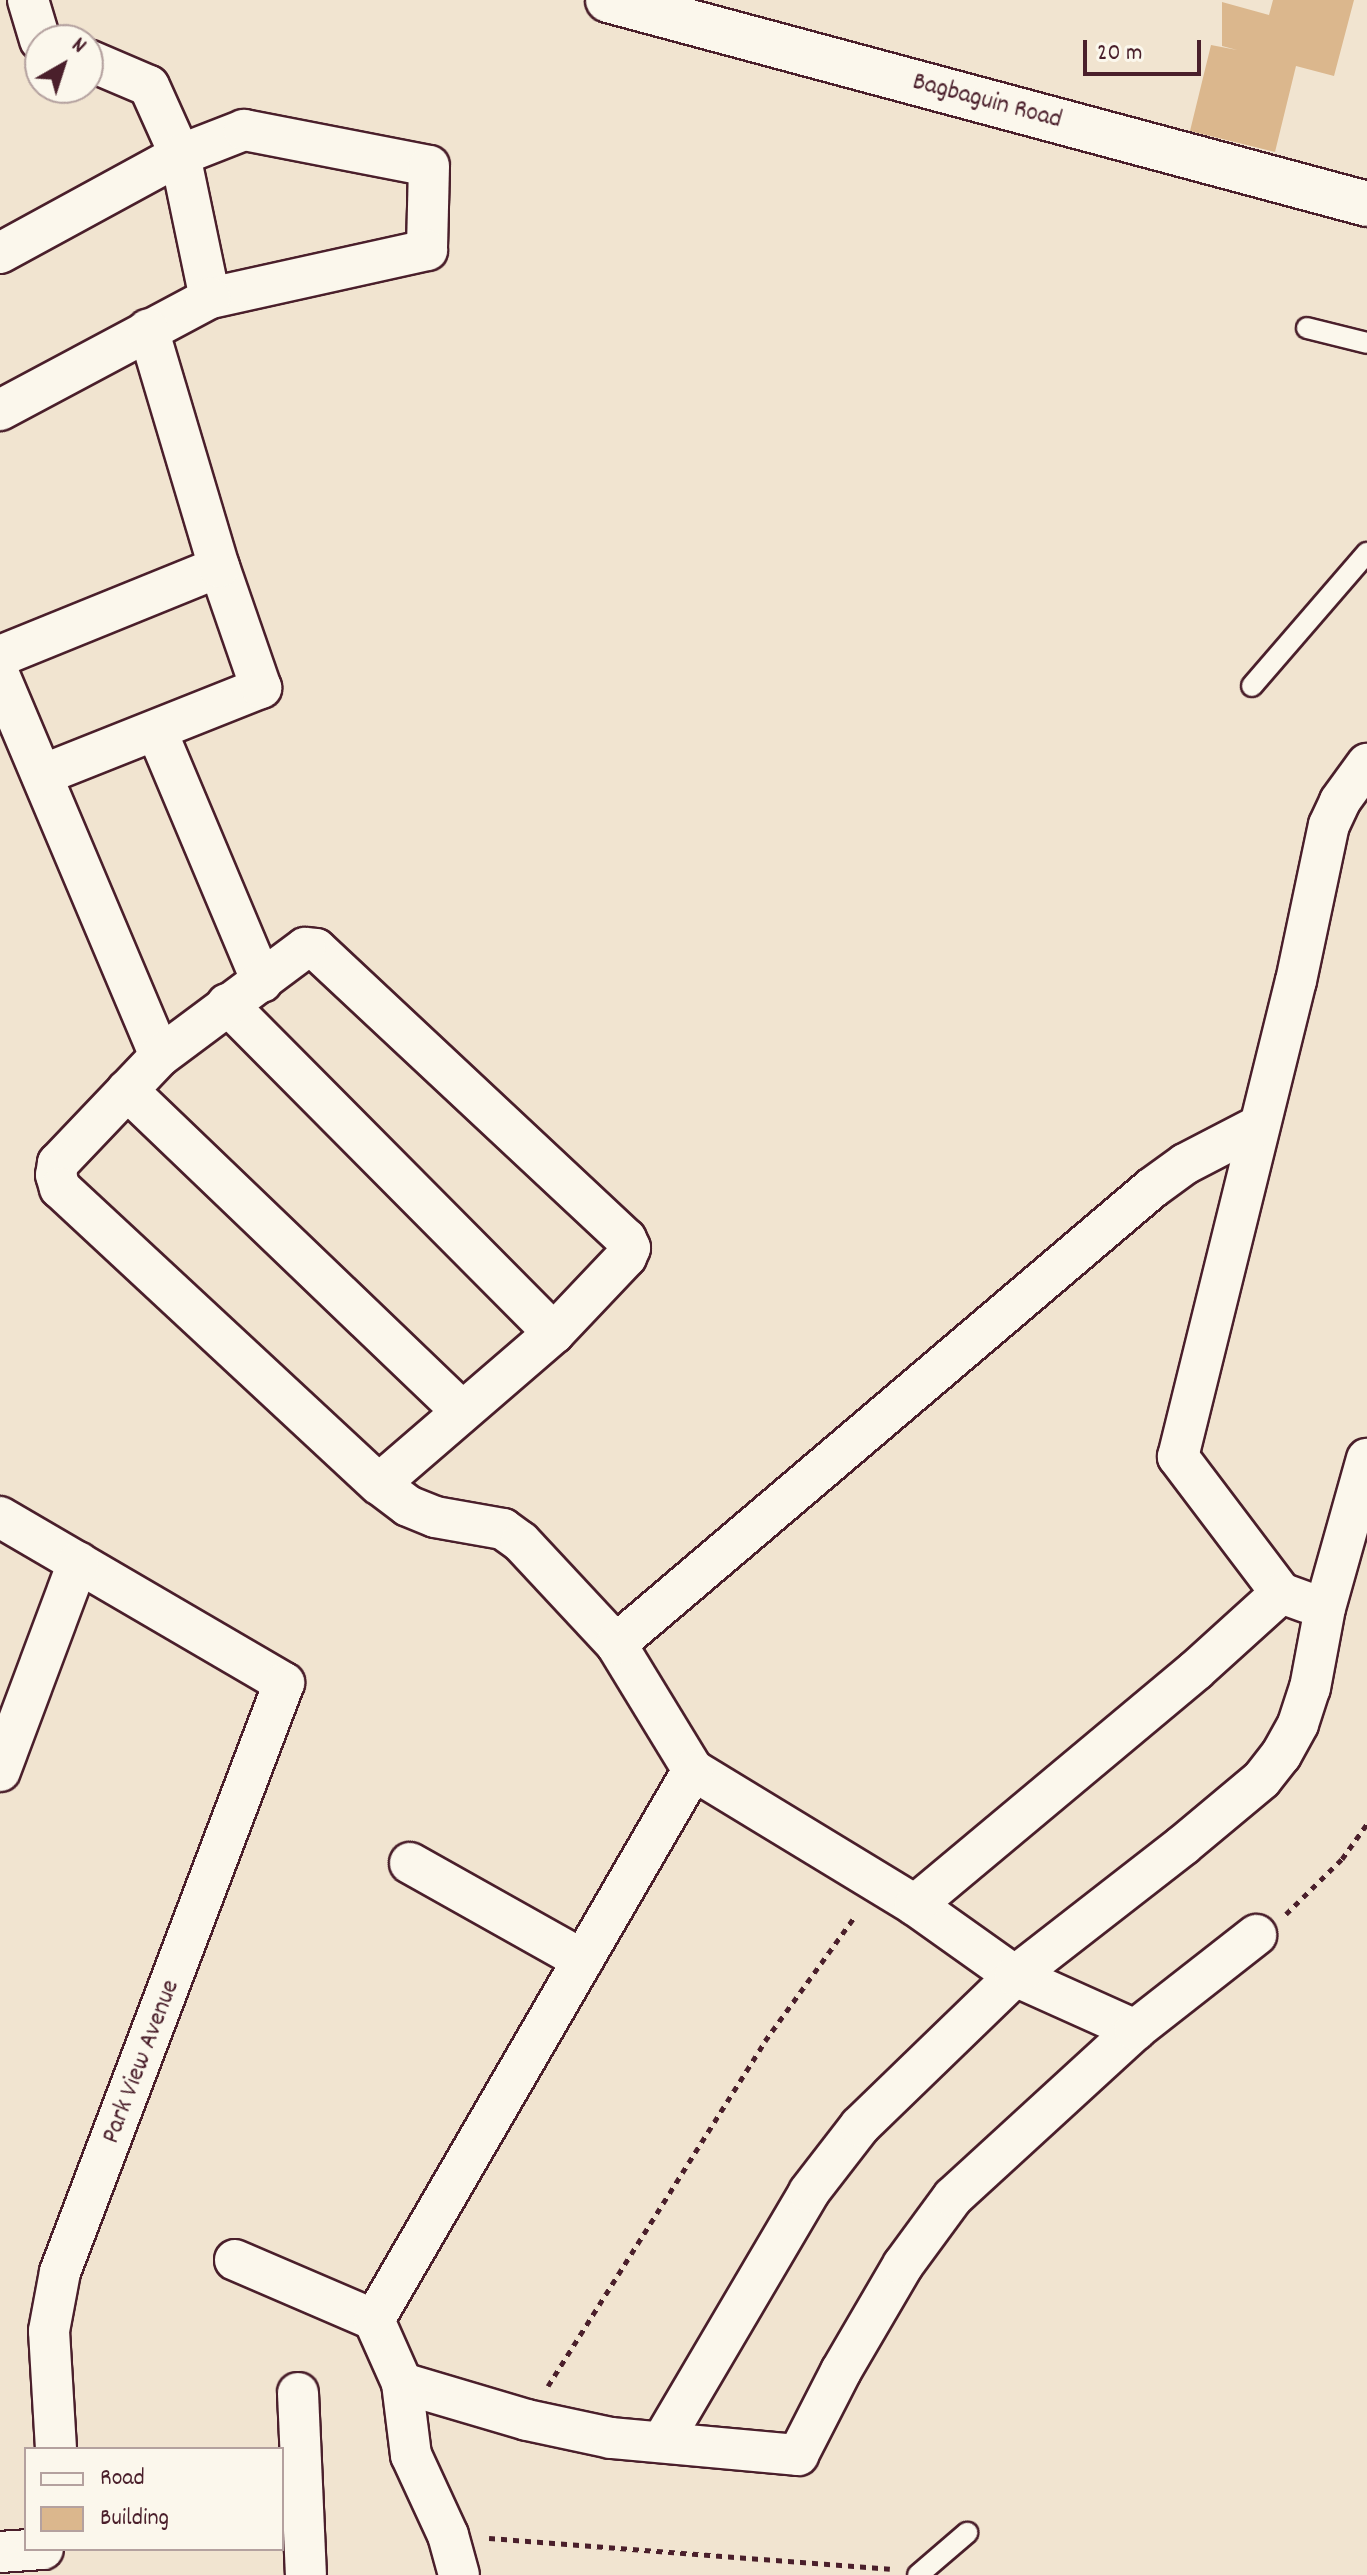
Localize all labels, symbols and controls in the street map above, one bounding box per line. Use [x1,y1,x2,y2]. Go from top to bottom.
north arrow [24,24,104,104]
scale bar [1087,24,1205,74]
text: N [64,31,92,62]
text: 20 m [1097,37,1143,71]
street label: Bagbaguin Road [909,67,1065,137]
street label: Park View Avenue [96,1976,188,2148]
legend [24,2447,284,2551]
text: Road [100,2462,145,2496]
text: Building [100,2502,169,2536]

